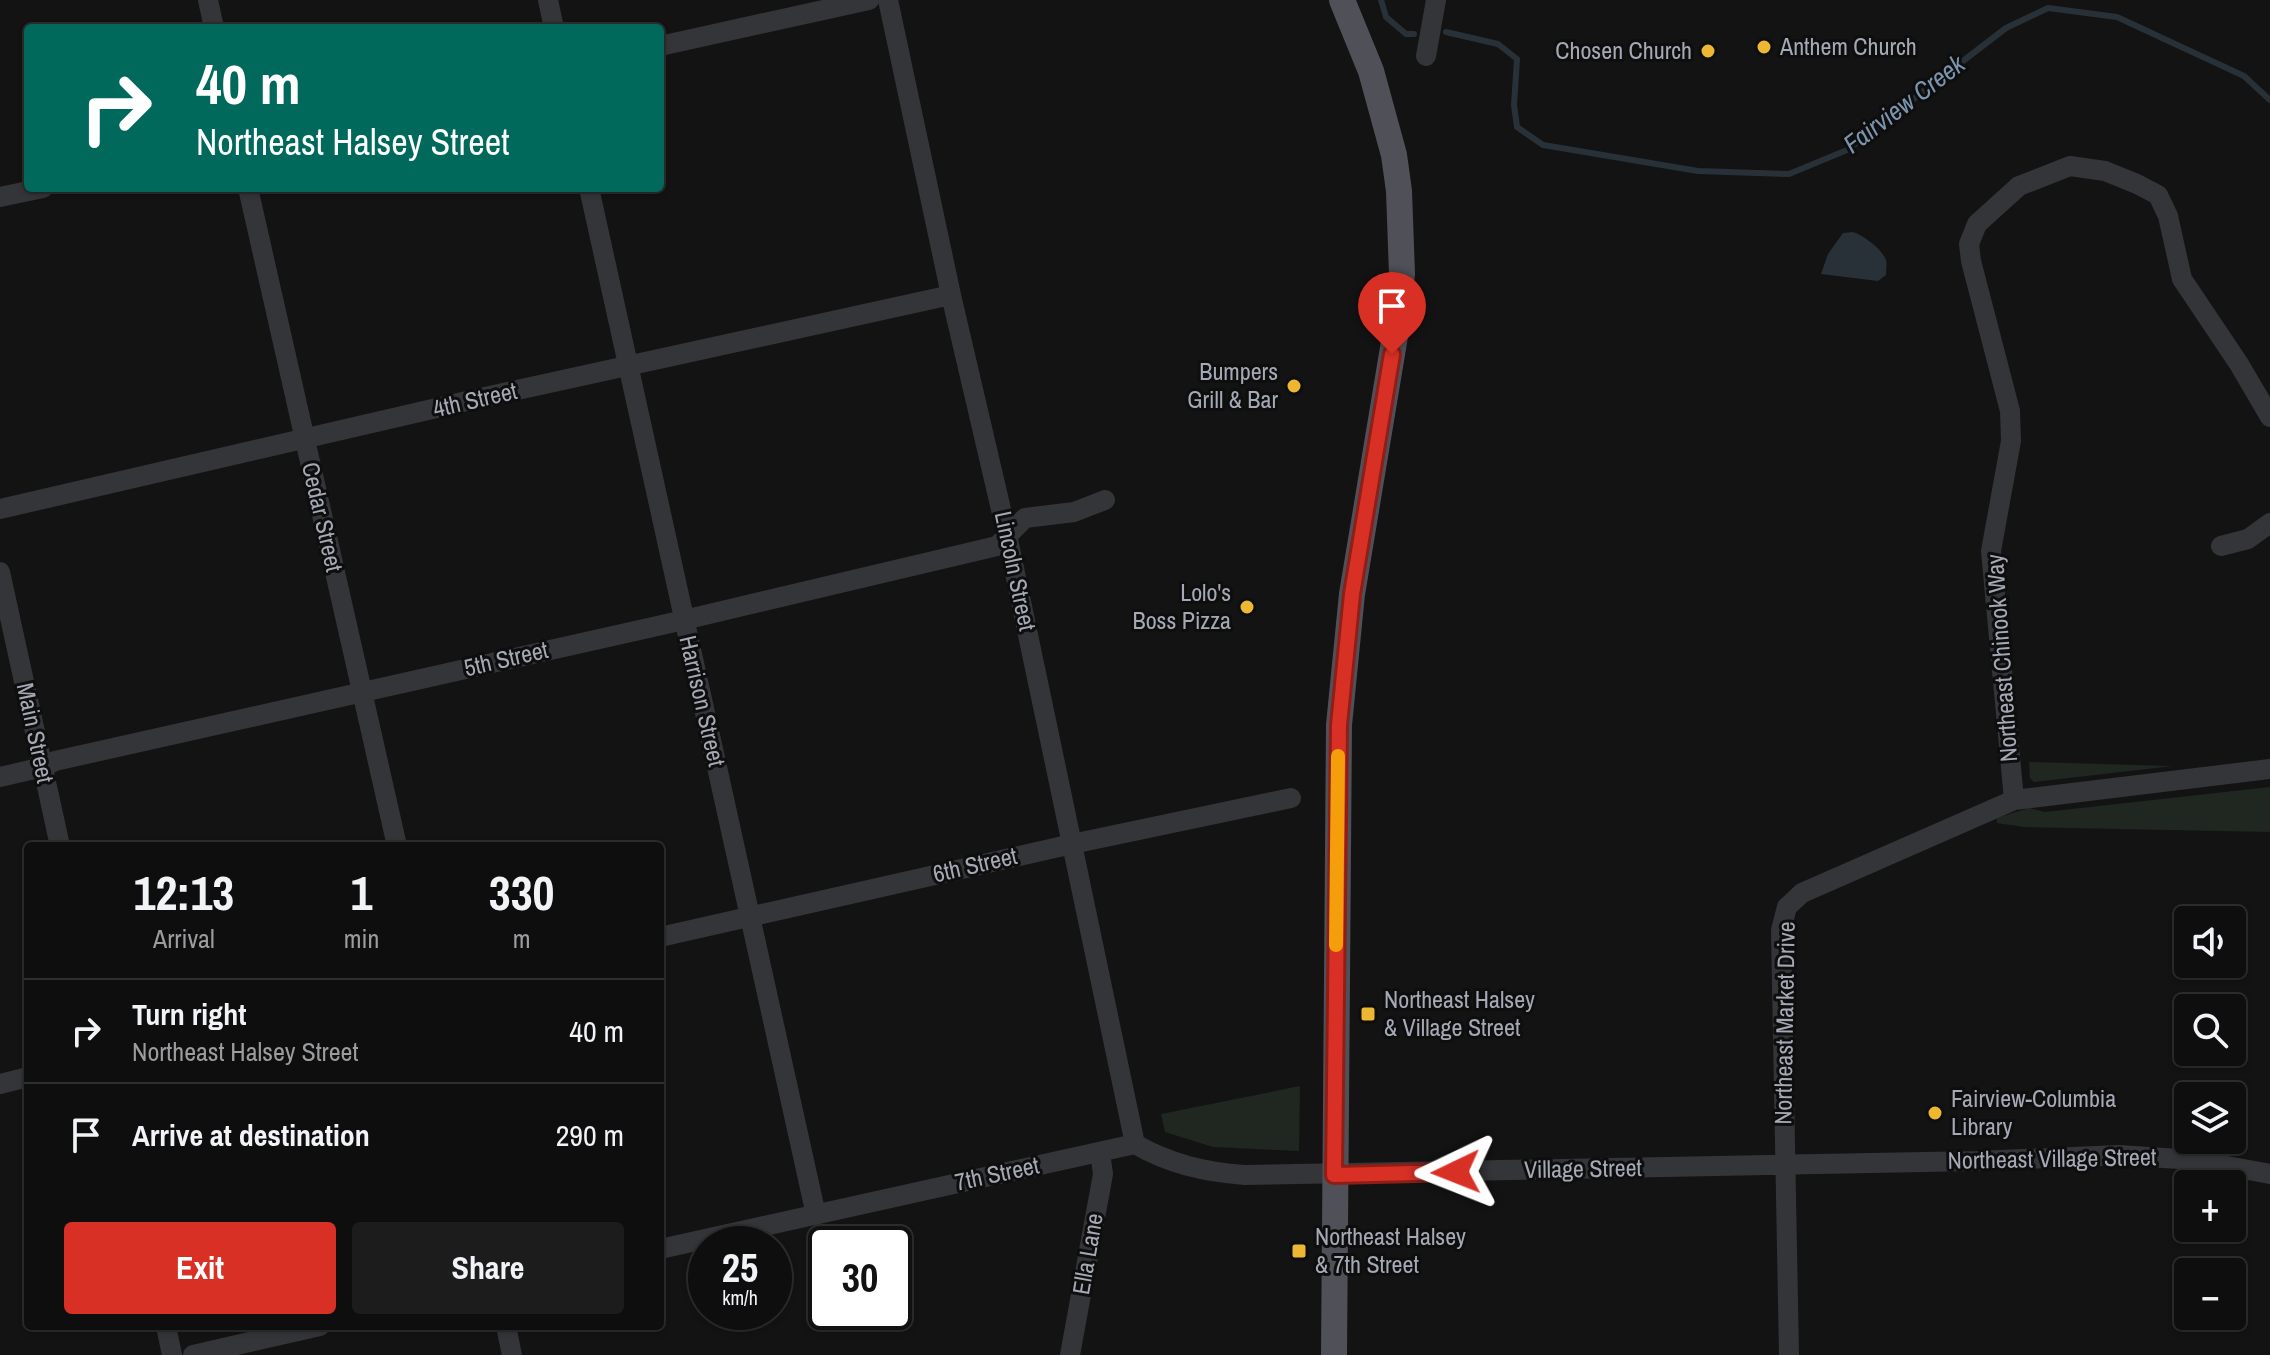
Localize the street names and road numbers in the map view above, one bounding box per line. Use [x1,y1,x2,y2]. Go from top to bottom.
street label: 4th Street [430,374,520,424]
street label: Cedar Street [295,459,351,575]
street label: Lincoln Street [988,508,1044,634]
street label: Northeast Chinook Way [1978,553,2024,763]
street label: Harrison Street [672,632,734,770]
street label: 5th Street [461,633,551,683]
street label: Main Street [10,680,62,786]
street label: 6th Street [930,839,1020,889]
street label: Northeast Market Drive [1766,921,1802,1125]
street label: Northeast Village Street [1947,1140,2157,1176]
street label: 7th Street [952,1148,1042,1198]
street label: Village Street [1524,1151,1643,1185]
street label: Ella Lane [1064,1211,1110,1297]

